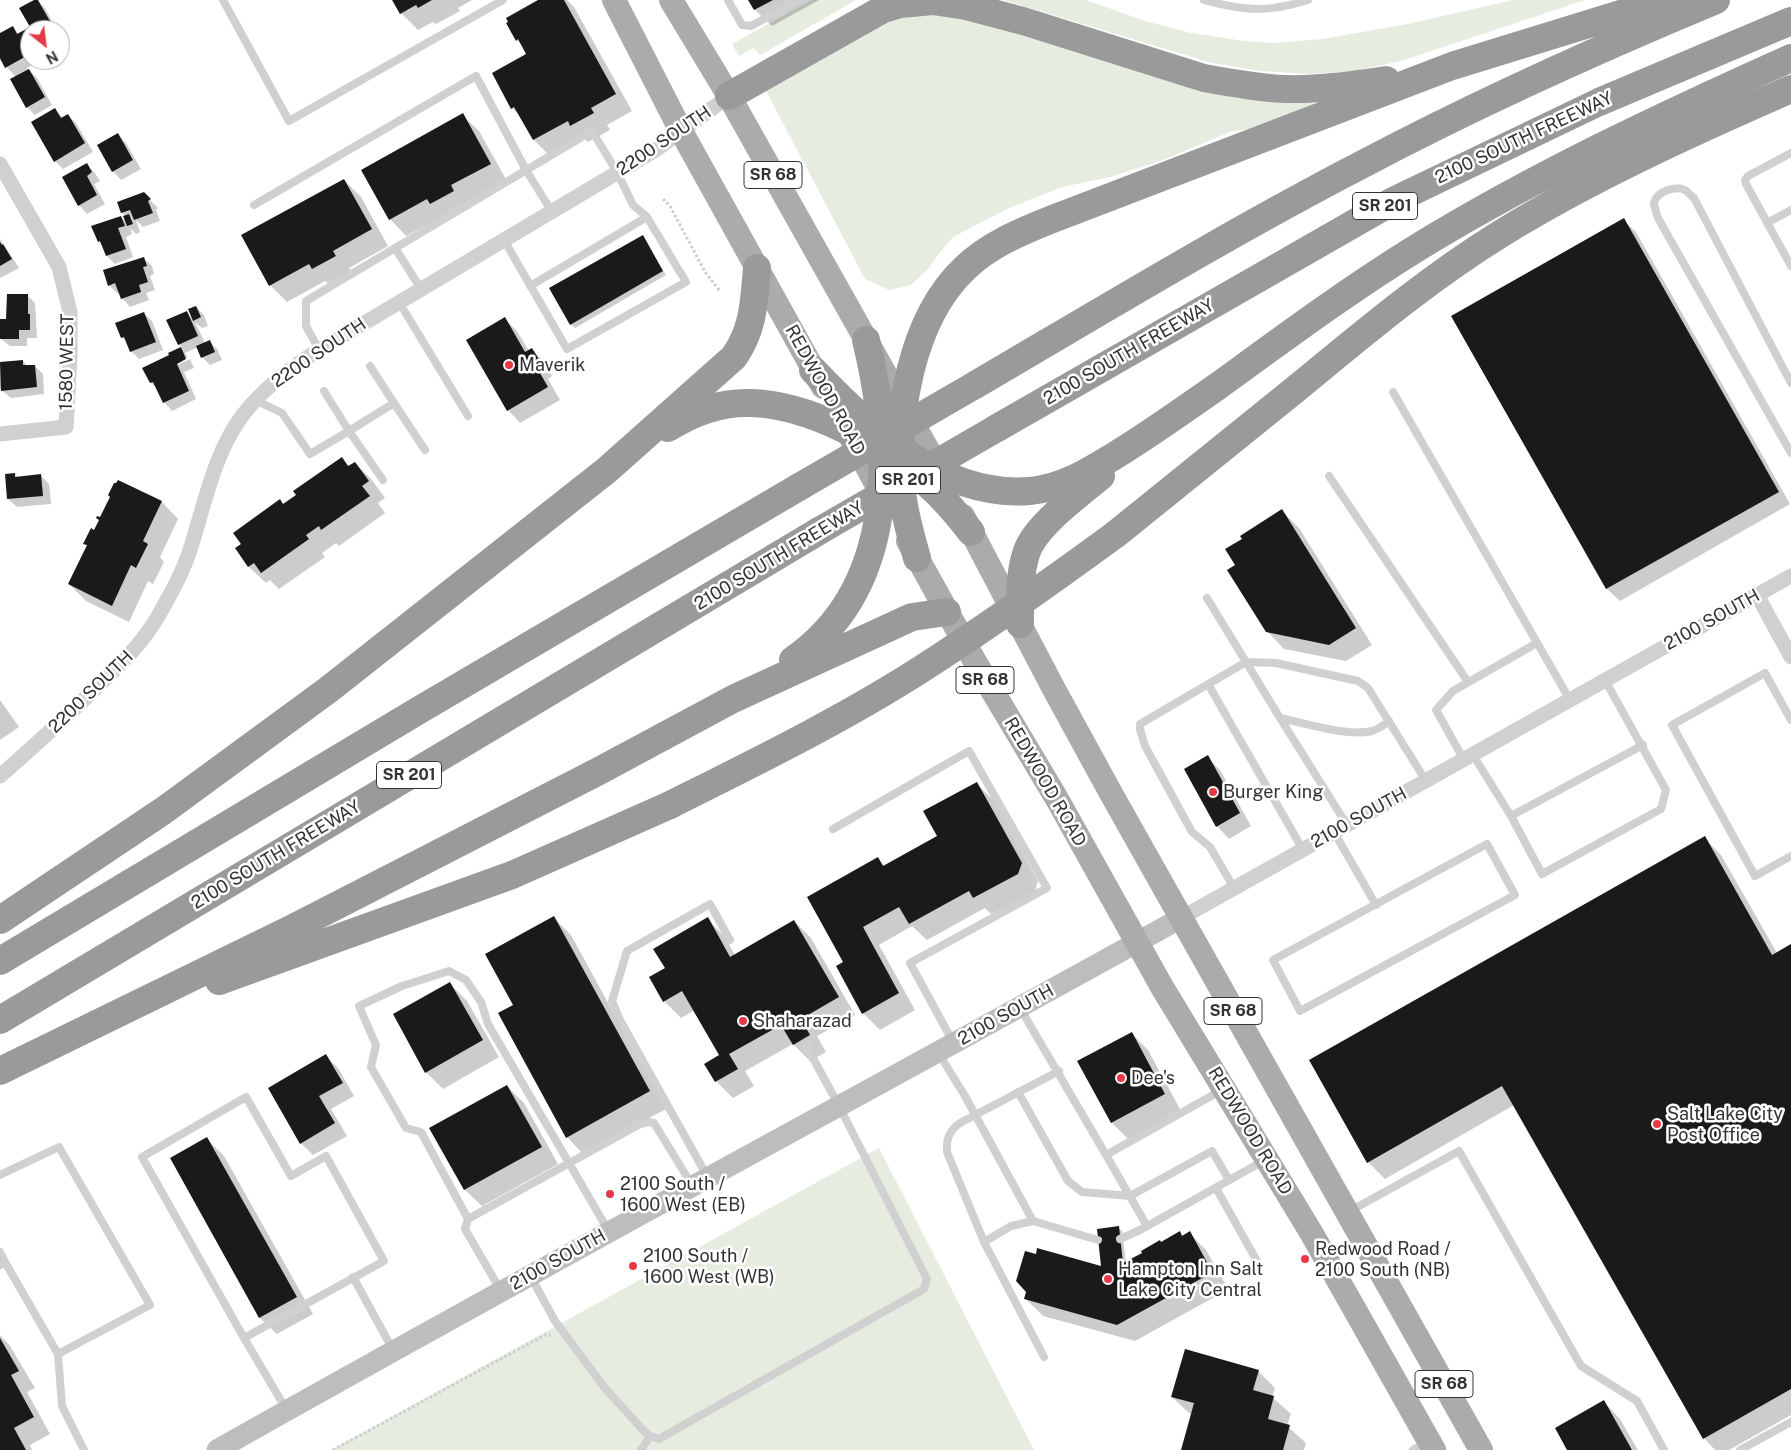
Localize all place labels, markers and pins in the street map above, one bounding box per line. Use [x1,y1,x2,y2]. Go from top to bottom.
place label: Maverik [519,354,585,376]
marker: Maverik [503,359,515,371]
place label: Burger King [1223,781,1323,803]
marker: Burger King [1207,786,1219,798]
place label: Shaharazad [753,1010,852,1032]
marker: Shaharazad [737,1015,749,1027]
place label: Dee's [1131,1067,1175,1089]
marker: Dee's [1115,1072,1127,1084]
place label: Salt Lake City Post Office [1667,1103,1783,1146]
marker: Salt Lake City Post Office [1651,1118,1663,1130]
place label: 2100 South / 1600 West (EB) [620,1173,746,1216]
marker: 2100 South / 1600 West (EB) [604,1188,616,1200]
place label: Redwood Road / 2100 South (NB) [1315,1238,1450,1280]
place label: 2100 South / 1600 West (WB) [643,1245,775,1288]
marker: Redwood Road / 2100 South (NB) [1299,1253,1311,1265]
place label: Hampton Inn Salt Lake City Central [1118,1258,1263,1300]
marker: 2100 South / 1600 West (WB) [627,1260,639,1272]
marker: Hampton Inn Salt Lake City Central [1102,1273,1114,1285]

